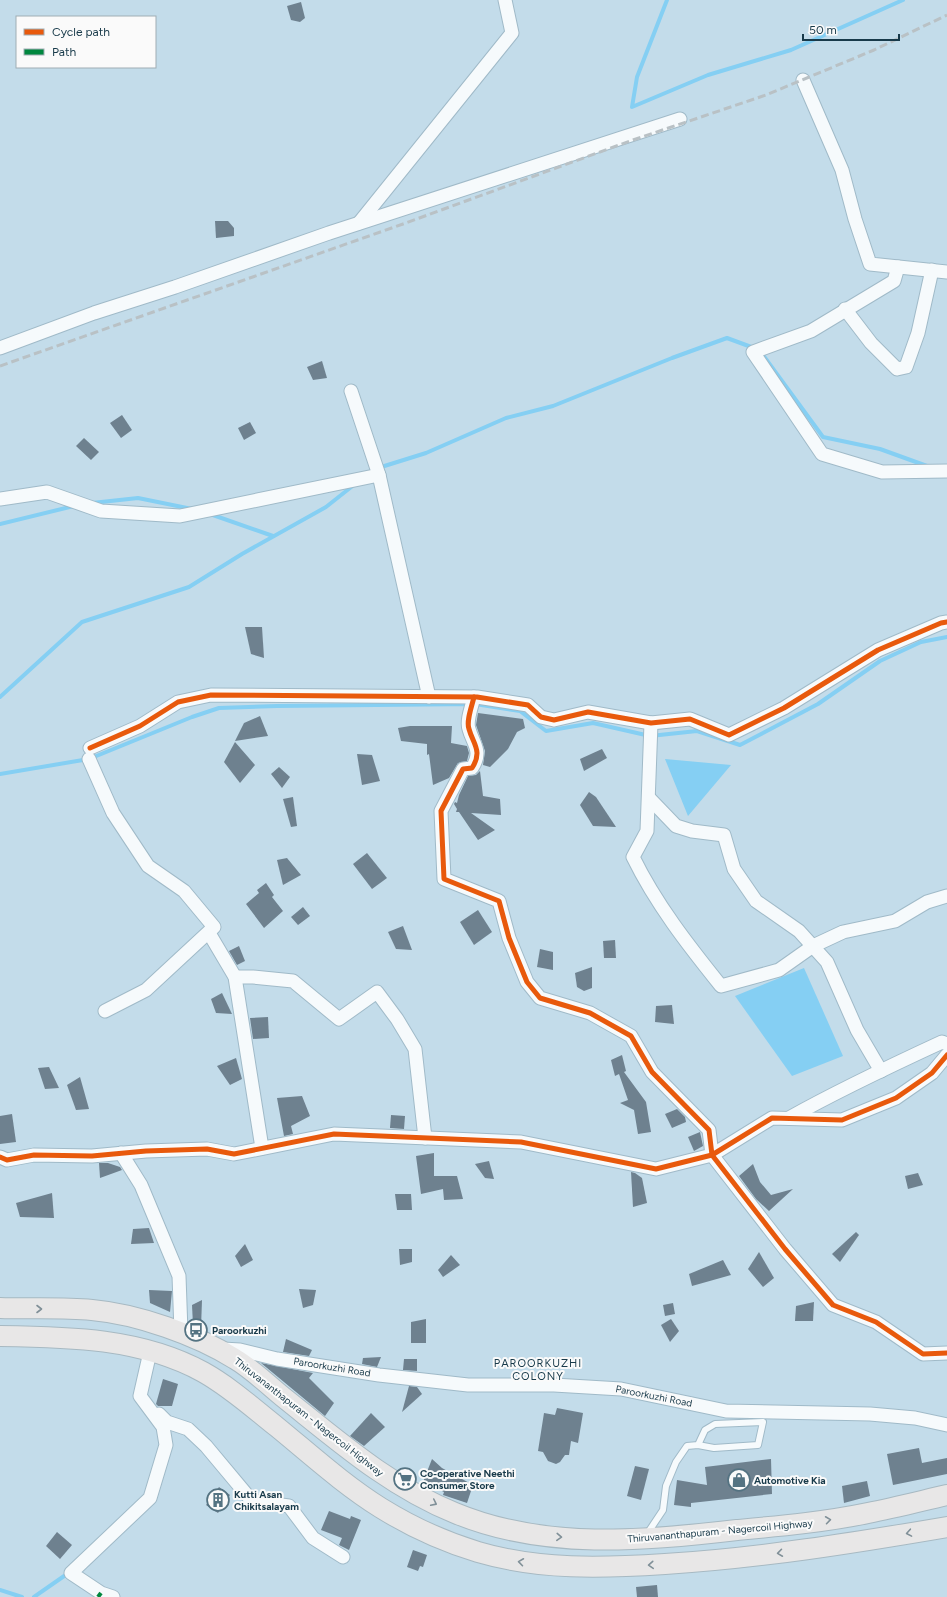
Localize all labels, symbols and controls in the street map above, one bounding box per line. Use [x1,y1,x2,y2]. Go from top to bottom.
legend [16,16,156,68]
scale bar [803,16,899,42]
text: 50 m [809,23,837,37]
text: Cycle path [52,25,110,39]
text: Path [52,45,76,59]
one-way arrow [36,1305,42,1313]
bus stop icon: Paroorkuzhi [183,1317,209,1343]
place label: Paroorkuzhi [212,1324,267,1337]
street label: Paroorkuzhi Road [293,1354,372,1380]
street label: Thiruvananthapuram - Nagercoil Highway [232,1355,387,1480]
district label: PAROORKUZHI COLONY [494,1357,582,1383]
street label: Paroorkuzhi Road [615,1382,694,1410]
supermarket icon: Co-operative Neethi Consumer Store [392,1466,418,1492]
place label: Co-operative Neethi Consumer Store [420,1467,515,1492]
shop icon: Automotive Kia [726,1467,752,1493]
place label: Automotive Kia [754,1474,826,1487]
building icon: Kutti Asan Chikitsalayam [205,1487,231,1513]
place label: Kutti Asan Chikitsalayam [234,1488,299,1513]
one-way arrow [430,1498,438,1506]
street label: Thiruvananthapuram - Nagercoil Highway [627,1516,814,1546]
one-way arrow [825,1516,831,1525]
one-way arrow [905,1528,912,1537]
one-way arrow [556,1533,562,1541]
one-way arrow [777,1548,783,1557]
one-way arrow [518,1558,524,1567]
one-way arrow [648,1561,654,1569]

